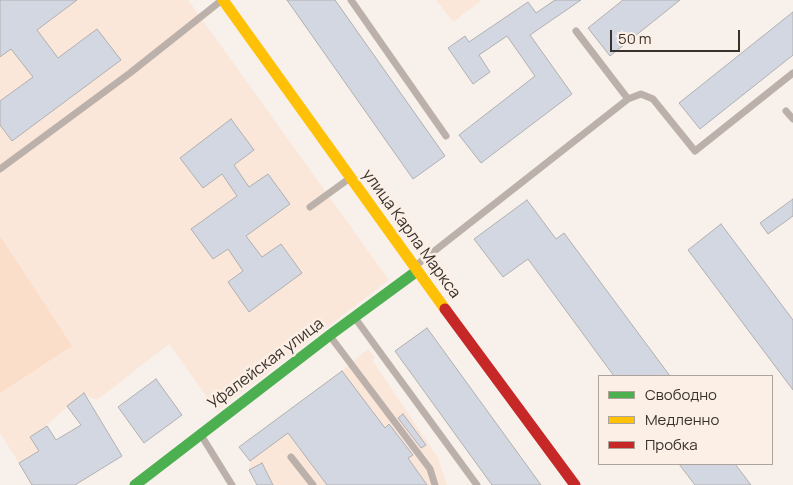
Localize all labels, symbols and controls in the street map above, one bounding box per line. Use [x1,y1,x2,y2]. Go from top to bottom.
scale bar [613,20,743,52]
text: 50 m [618,28,652,49]
street label: улица Карла Маркса [358,166,464,302]
street label: Уфалейская улица [204,314,328,414]
legend [598,375,773,465]
text: Свободно [645,384,717,405]
text: Медленно [645,409,719,430]
text: Пробка [645,434,698,455]

